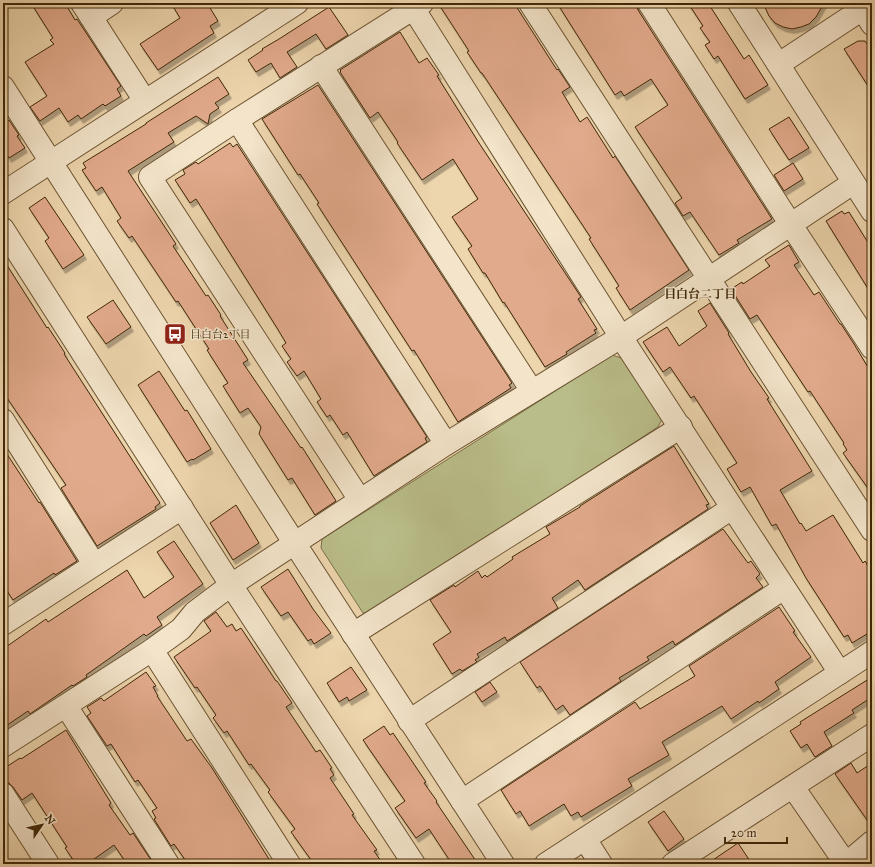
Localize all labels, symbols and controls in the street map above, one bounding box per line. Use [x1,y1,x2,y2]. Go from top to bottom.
district label: 目白台二丁目 [664,287,736,301]
bus stop icon: 目白台2丁目 [162,321,188,347]
place label: 目白台2丁目 [190,328,250,341]
north arrow [22,805,62,845]
text: N [42,812,58,828]
scale bar [725,819,787,845]
text: 20 m [731,826,757,840]

